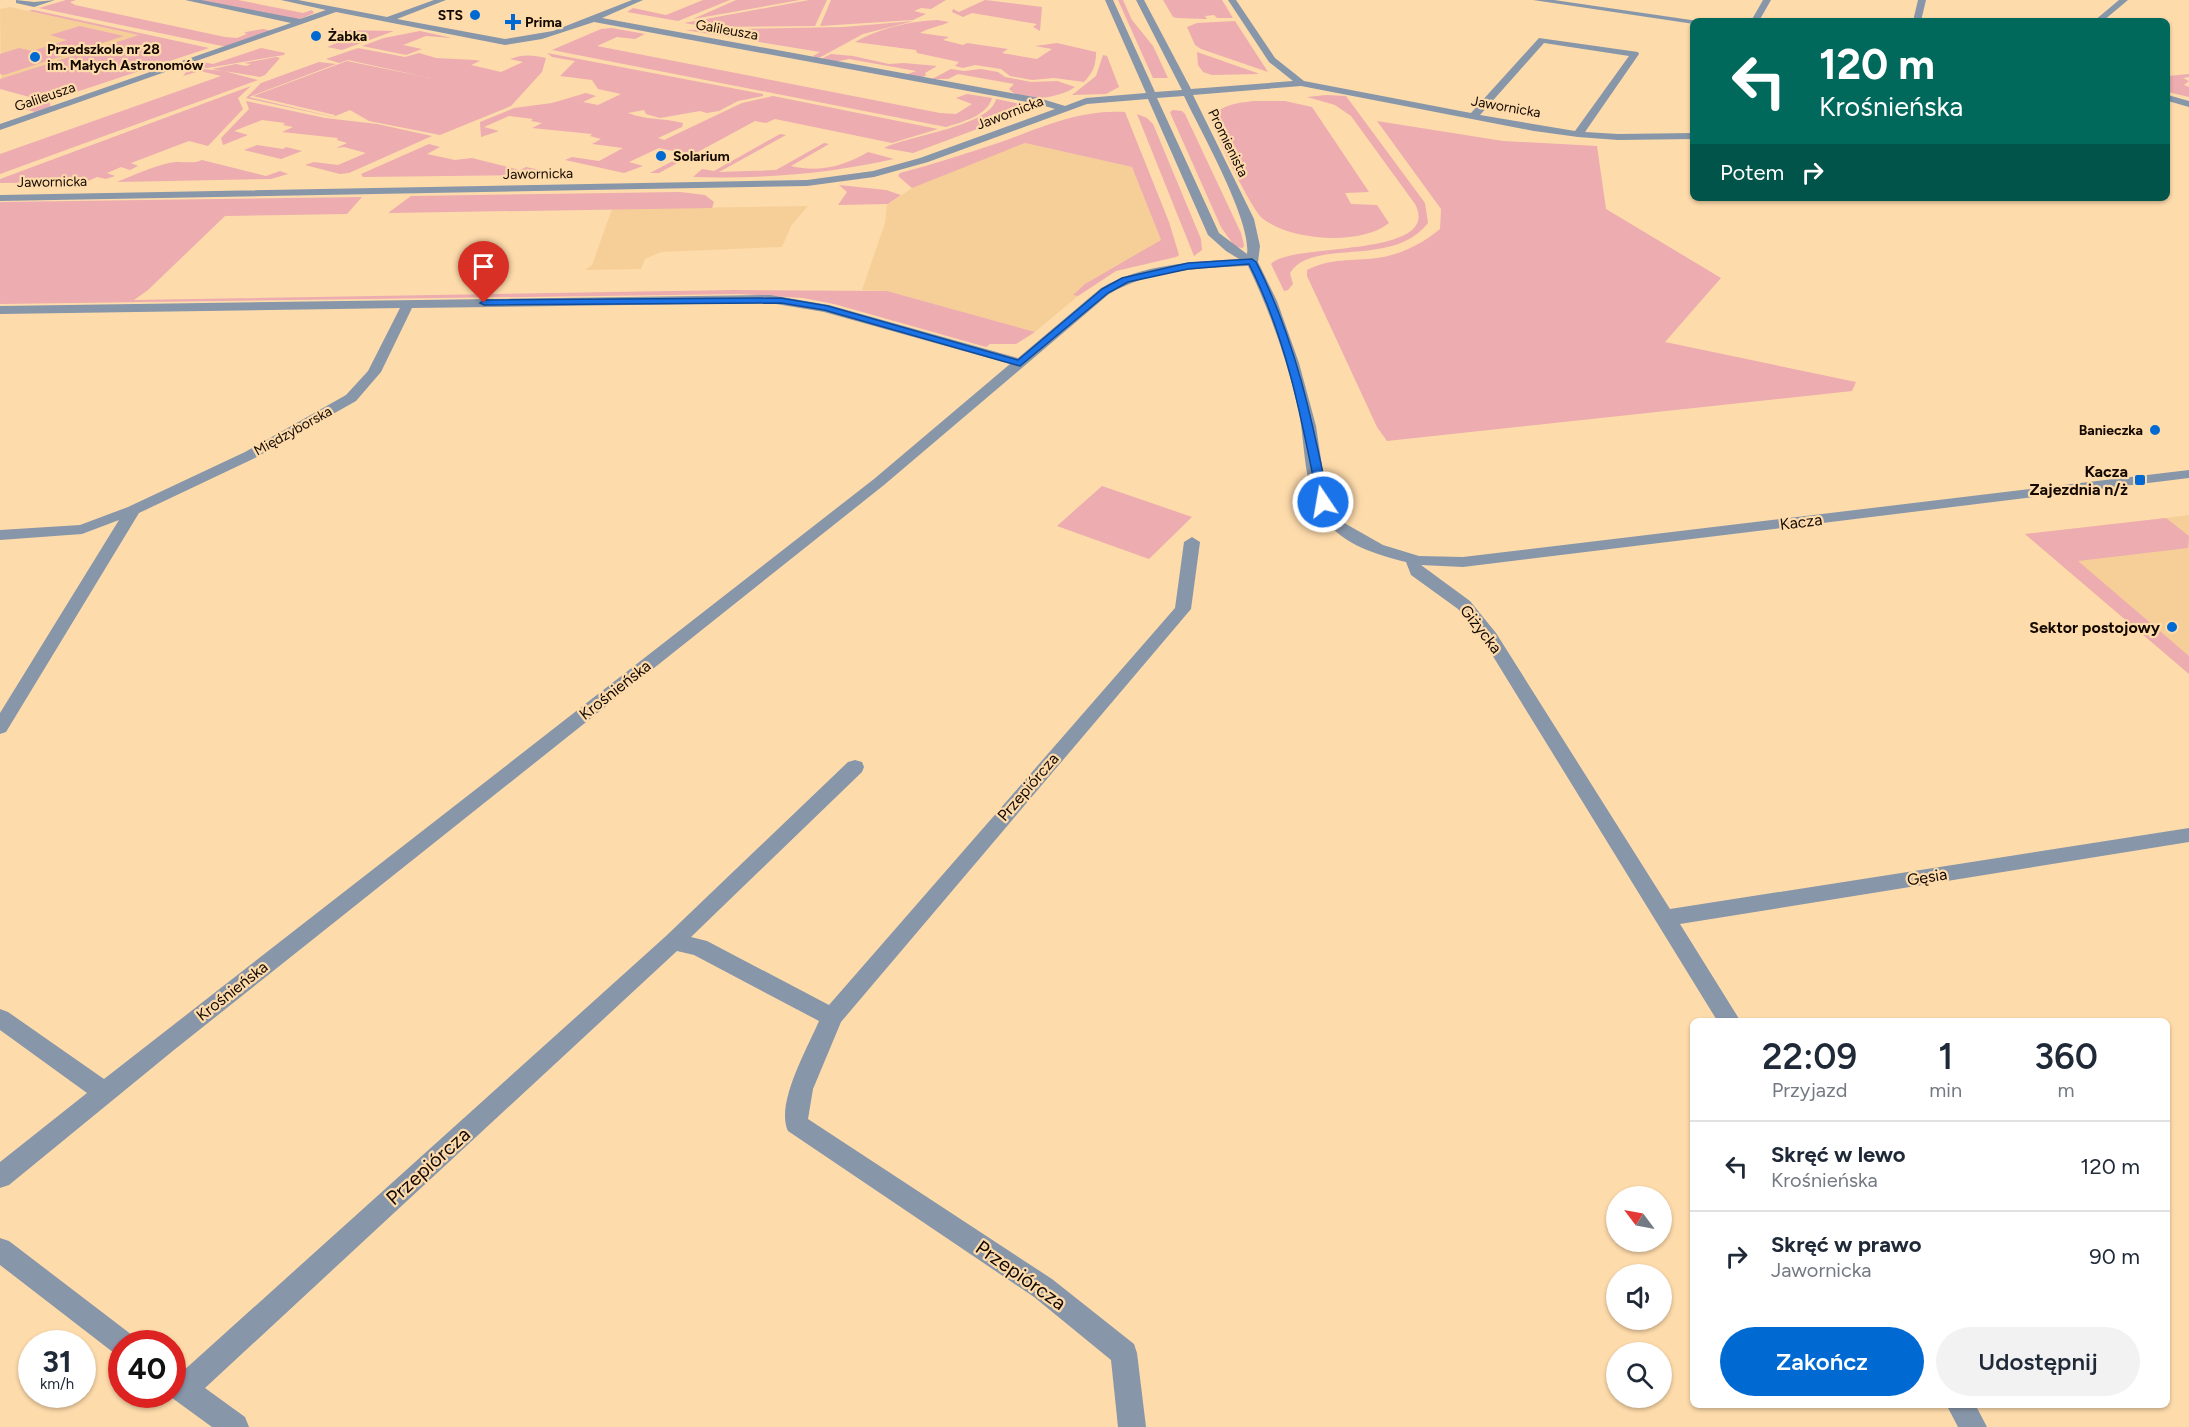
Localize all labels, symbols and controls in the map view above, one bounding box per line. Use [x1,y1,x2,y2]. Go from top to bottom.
place label: STS [438,7,463,24]
marker: STS [468,8,482,22]
place label: Prima [525,14,562,31]
marker: Prima [506,15,520,29]
street label: Galileusza [694,16,760,44]
place label: Żabka [328,28,367,45]
marker: Żabka [309,29,323,43]
text: 120 m [1819,39,1935,90]
place label: Przedszkole nr 28 im. Małych Astronomów [47,41,204,74]
icon: left [1720,42,1798,120]
marker: Przedszkole nr 28 im. Małych Astronomów [28,50,42,64]
street label: Galileusza [12,79,78,115]
text: Krośnieńska [1819,90,1963,123]
street label: Jawornicka [974,92,1046,134]
street label: Jawornicka [1470,93,1542,121]
street label: Promienista [1204,106,1252,180]
place label: Solarium [673,148,730,165]
marker: Solarium [654,149,668,163]
icon: right [1796,156,1829,189]
text: Potem [1720,159,1784,186]
street label: Jawornicka [503,165,573,183]
street label: Jawornicka [17,173,87,191]
pin [458,241,509,303]
icon: arrive [467,250,500,283]
street label: Międzyborska [251,403,335,459]
place label: Banieczka [2079,422,2143,439]
marker: Banieczka [2148,423,2162,437]
place label: Kacza Zajezdnia n/ż [2029,462,2128,499]
position arrow [1291,470,1355,534]
marker: Kacza Zajezdnia n/ż [2133,473,2147,487]
street label: Kacza [1779,510,1823,534]
street label: Giżycka [1456,601,1506,657]
place label: Sektor postojowy [2029,618,2161,637]
marker: Sektor postojowy [2165,620,2179,634]
street label: Krośnieńska [575,656,655,724]
street label: Przepiórcza [993,749,1063,825]
street label: Gęsia [1906,864,1948,890]
street label: Krośnieńska [192,957,272,1025]
text: 22:09 [1762,1035,1857,1078]
text: 1 [1938,1035,1953,1078]
text: 360 [2034,1035,2098,1078]
text: Przyjazd [1772,1078,1848,1102]
text: min [1929,1078,1962,1102]
text: m [2058,1078,2075,1102]
street label: Przepiórcza [381,1122,475,1210]
text: Skręć w lewo [1771,1141,1906,1168]
icon: left [1720,1150,1753,1183]
text: 120 m [2080,1153,2140,1180]
text: Krośnieńska [1771,1168,1878,1192]
north arrow [1606,1186,1672,1252]
map controls [1606,1186,1672,1408]
text: Skręć w prawo [1771,1231,1921,1258]
street label: Przepiórcza [971,1235,1071,1315]
icon: right [1720,1240,1753,1273]
text: 90 m [2089,1243,2140,1270]
text: Jawornicka [1771,1258,1871,1282]
button: sound [1606,1264,1672,1330]
button: Zakończ [1720,1327,1924,1396]
button: Udostępnij [1936,1327,2140,1396]
speed limit sign: 40 [108,1330,186,1408]
button: search [1606,1342,1672,1408]
text: 31 [42,1343,72,1380]
text: km/h [40,1375,74,1393]

